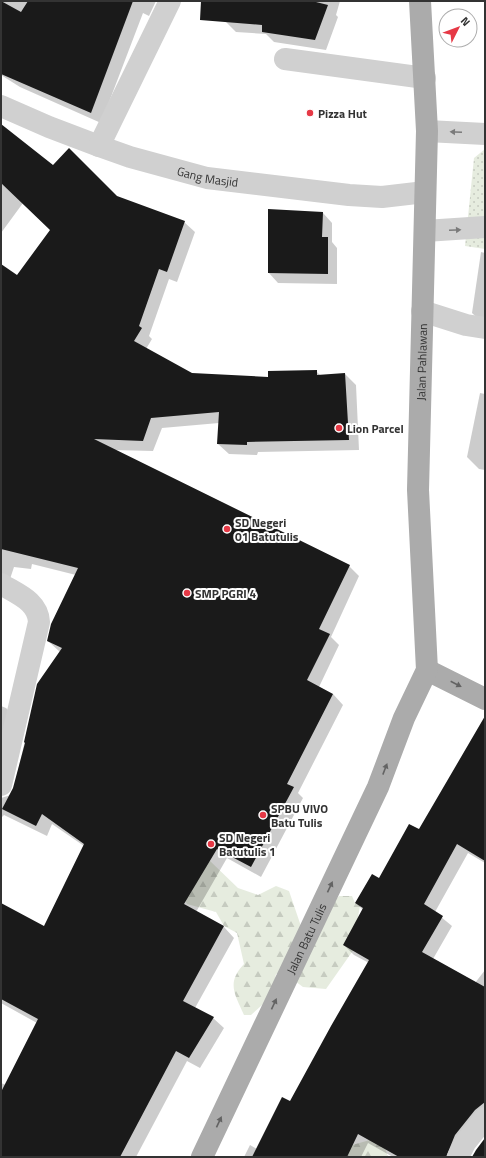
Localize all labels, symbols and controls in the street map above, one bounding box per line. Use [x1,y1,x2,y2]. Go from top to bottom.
north arrow [438,8,478,48]
text: N [457,13,474,29]
place label: Pizza Hut [318,104,368,123]
marker: Pizza Hut [305,108,315,118]
one-way arrow [449,129,462,135]
street label: Gang Masjid [175,161,239,191]
one-way arrow [449,226,461,233]
street label: Jalan Pahlawan [411,323,432,401]
place label: Lion Parcel [347,419,404,438]
marker: Lion Parcel [334,423,344,433]
place label: SD Negeri 01 Batutulis [235,513,299,546]
marker: SD Negeri 01 Batutulis [222,524,232,534]
place label: SMP PGRI 4 [195,584,256,603]
marker: SMP PGRI 4 [182,588,192,598]
one-way arrow [450,681,462,687]
one-way arrow [382,763,388,775]
place label: SPBU VIVO Batu Tulis [271,799,328,832]
marker: SPBU VIVO Batu Tulis [258,810,268,820]
place label: SD Negeri Batutulis 1 [219,828,276,861]
marker: SD Negeri Batutulis 1 [206,839,216,849]
one-way arrow [327,881,333,893]
street label: Jalan Batu Tulis [281,899,331,977]
one-way arrow [271,999,277,1010]
one-way arrow [216,1116,222,1127]

